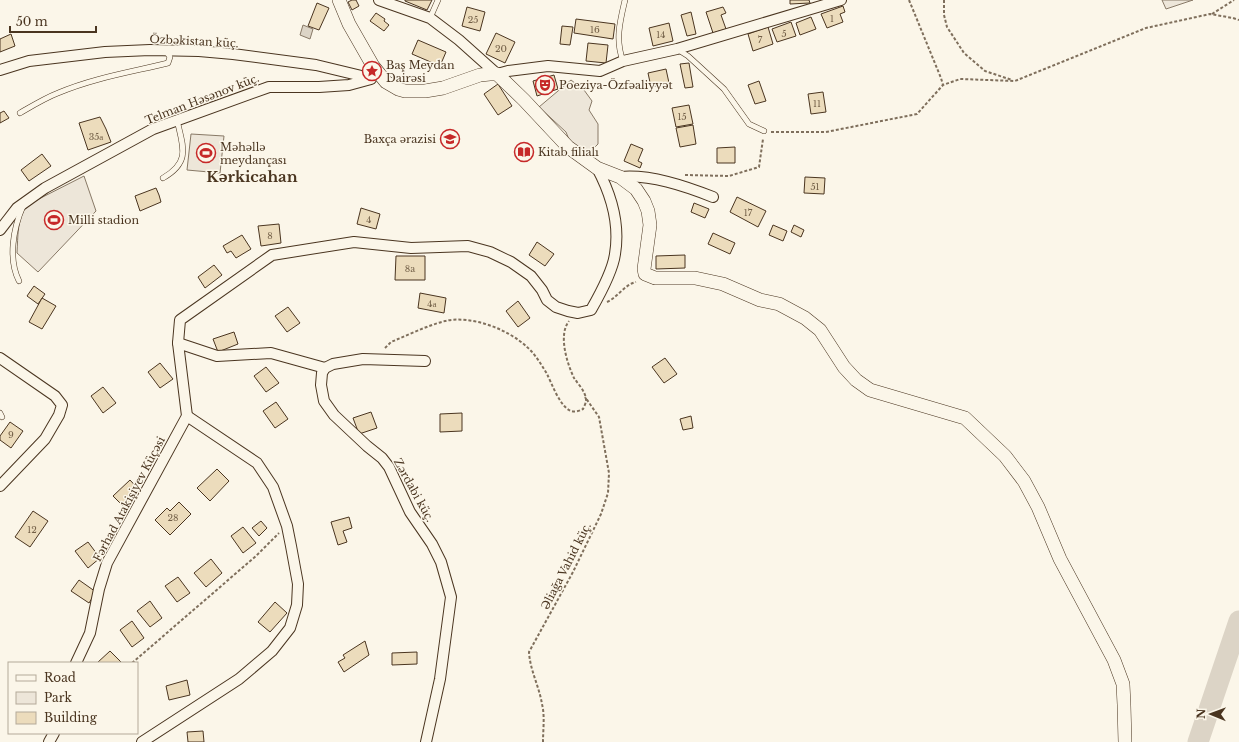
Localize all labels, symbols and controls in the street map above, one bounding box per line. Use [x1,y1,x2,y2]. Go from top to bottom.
scale bar [10,8,96,34]
house number: 1 [830,13,834,24]
text: 50 m [16,14,48,29]
house number: 25 [468,14,478,25]
house number: 16 [590,24,600,35]
house number: 5 [781,28,787,39]
house number: 14 [656,29,666,40]
street label: Özbəkistan küç. [149,32,239,50]
house number: 7 [758,34,763,45]
house number: 20 [495,43,507,54]
place label: Baş Meydan Dairəsi [386,58,455,85]
place icon: Baş Meydan Dairəsi [361,60,383,82]
street label: Telman Həsənov küç. [143,71,261,127]
theatre icon: Poeziya-Özfəaliyyət [534,74,556,96]
place label: Poeziya-Özfəaliyyət [559,78,674,92]
house number: 11 [813,98,821,109]
house number: 15 [677,111,687,122]
school or university icon: Baxça ərazisi [439,128,461,150]
house number: 35а [89,131,103,142]
place label: Baxça ərazisi [364,132,436,146]
place label: Məhəllə meydançası [220,140,287,167]
library icon: Kitab filialı [513,141,535,163]
sports icon: Məhəllə meydançası [195,142,217,164]
place label: Kitab filialı [538,145,599,159]
district label: Kərkicahan [206,167,298,186]
house number: 51 [810,181,820,192]
house number: 17 [744,207,753,218]
sports icon: Milli stadion [43,209,65,231]
place label: Milli stadion [68,213,139,227]
house number: 4 [366,214,372,225]
house number: 8 [267,230,273,241]
house number: 8a [405,263,415,274]
house number: 4а [427,298,437,309]
house number: 9 [8,429,14,440]
street label: Fərhad Atakişiyev Küçəsi [90,434,168,564]
street label: Zərdabi küç. [391,456,437,524]
house number: 28 [168,512,179,523]
street label: Əliağa Vahid küç. [538,520,594,612]
house number: 12 [27,524,37,535]
legend [8,662,138,734]
text: Road [44,670,76,685]
text: Park [44,690,72,705]
north arrow [1191,694,1231,734]
text: N [1194,708,1208,719]
text: Building [44,710,98,725]

